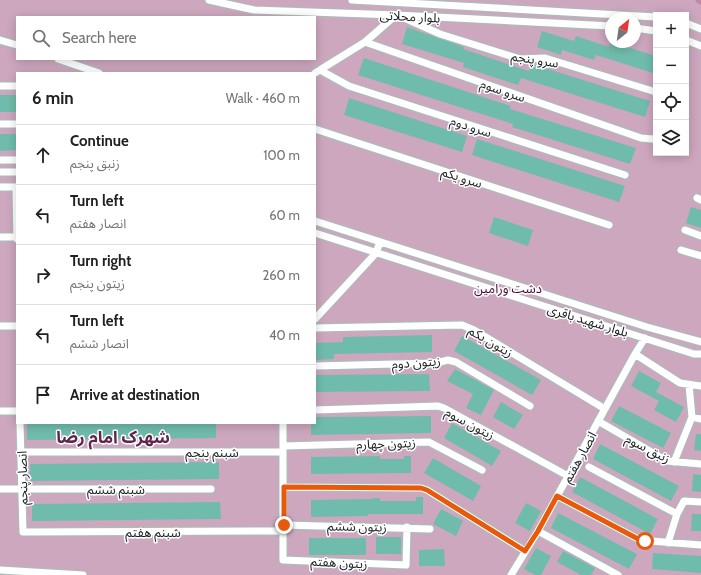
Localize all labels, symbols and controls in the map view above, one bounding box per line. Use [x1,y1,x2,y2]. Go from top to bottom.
street label: بلوار محلاتی [379,6,441,27]
north arrow [605,12,641,48]
map controls [653,12,689,156]
button: + [653,12,689,48]
search box [16,16,316,60]
icon: search [30,27,52,49]
text: Search here [62,29,137,47]
street label: سرو پنجم [510,47,560,74]
button: − [653,48,689,84]
street label: سرو سوم [478,75,528,107]
button: locate [653,84,689,120]
text: 6 min [32,88,74,108]
text: Walk · 460 m [226,90,300,106]
street label: سرو دوم [448,112,494,142]
button: layers [653,120,689,156]
text: Continue [70,132,129,150]
icon: ahead [32,144,54,166]
text: 100 m [263,147,300,163]
text: زنبق پنجم [70,155,120,171]
street label: سرو یکم [439,163,484,194]
text: Turn left [70,192,124,210]
icon: left [32,204,54,226]
text: 60 m [269,207,300,223]
text: انصار هفتم [70,215,126,231]
text: Turn right [70,252,131,270]
icon: right [32,264,54,286]
text: 260 m [262,267,300,283]
text: زیتون پنجم [70,275,125,291]
park label: دشت ورامین [474,280,542,297]
street label: بلوار شهید باقری [545,300,630,341]
text: Turn left [70,312,124,330]
street label: زیتون یکم [464,322,516,363]
icon: left [32,324,54,346]
text: 40 m [269,327,300,343]
text: انصار ششم [70,335,129,351]
street label: زیتون دوم [391,352,441,374]
icon: arrive [32,384,54,406]
text: Arrive at destination [70,386,200,404]
street label: زیتون سوم [442,403,497,444]
district label: شهرک امام رضا [56,427,170,450]
street label: انصار هفتم [558,428,602,487]
street label: زنبق سوم [622,430,673,468]
street label: زیتون چهارم [356,434,416,454]
street label: شبنم پنجم [185,444,239,463]
street label: انصار پنجم [14,451,33,505]
street label: شبنم ششم [87,481,145,500]
route end [275,516,293,534]
street label: زیتون ششم [327,517,387,538]
street label: شبنم هفتم [125,524,181,543]
route start [636,532,654,550]
street label: زیتون هفتم [310,553,368,574]

